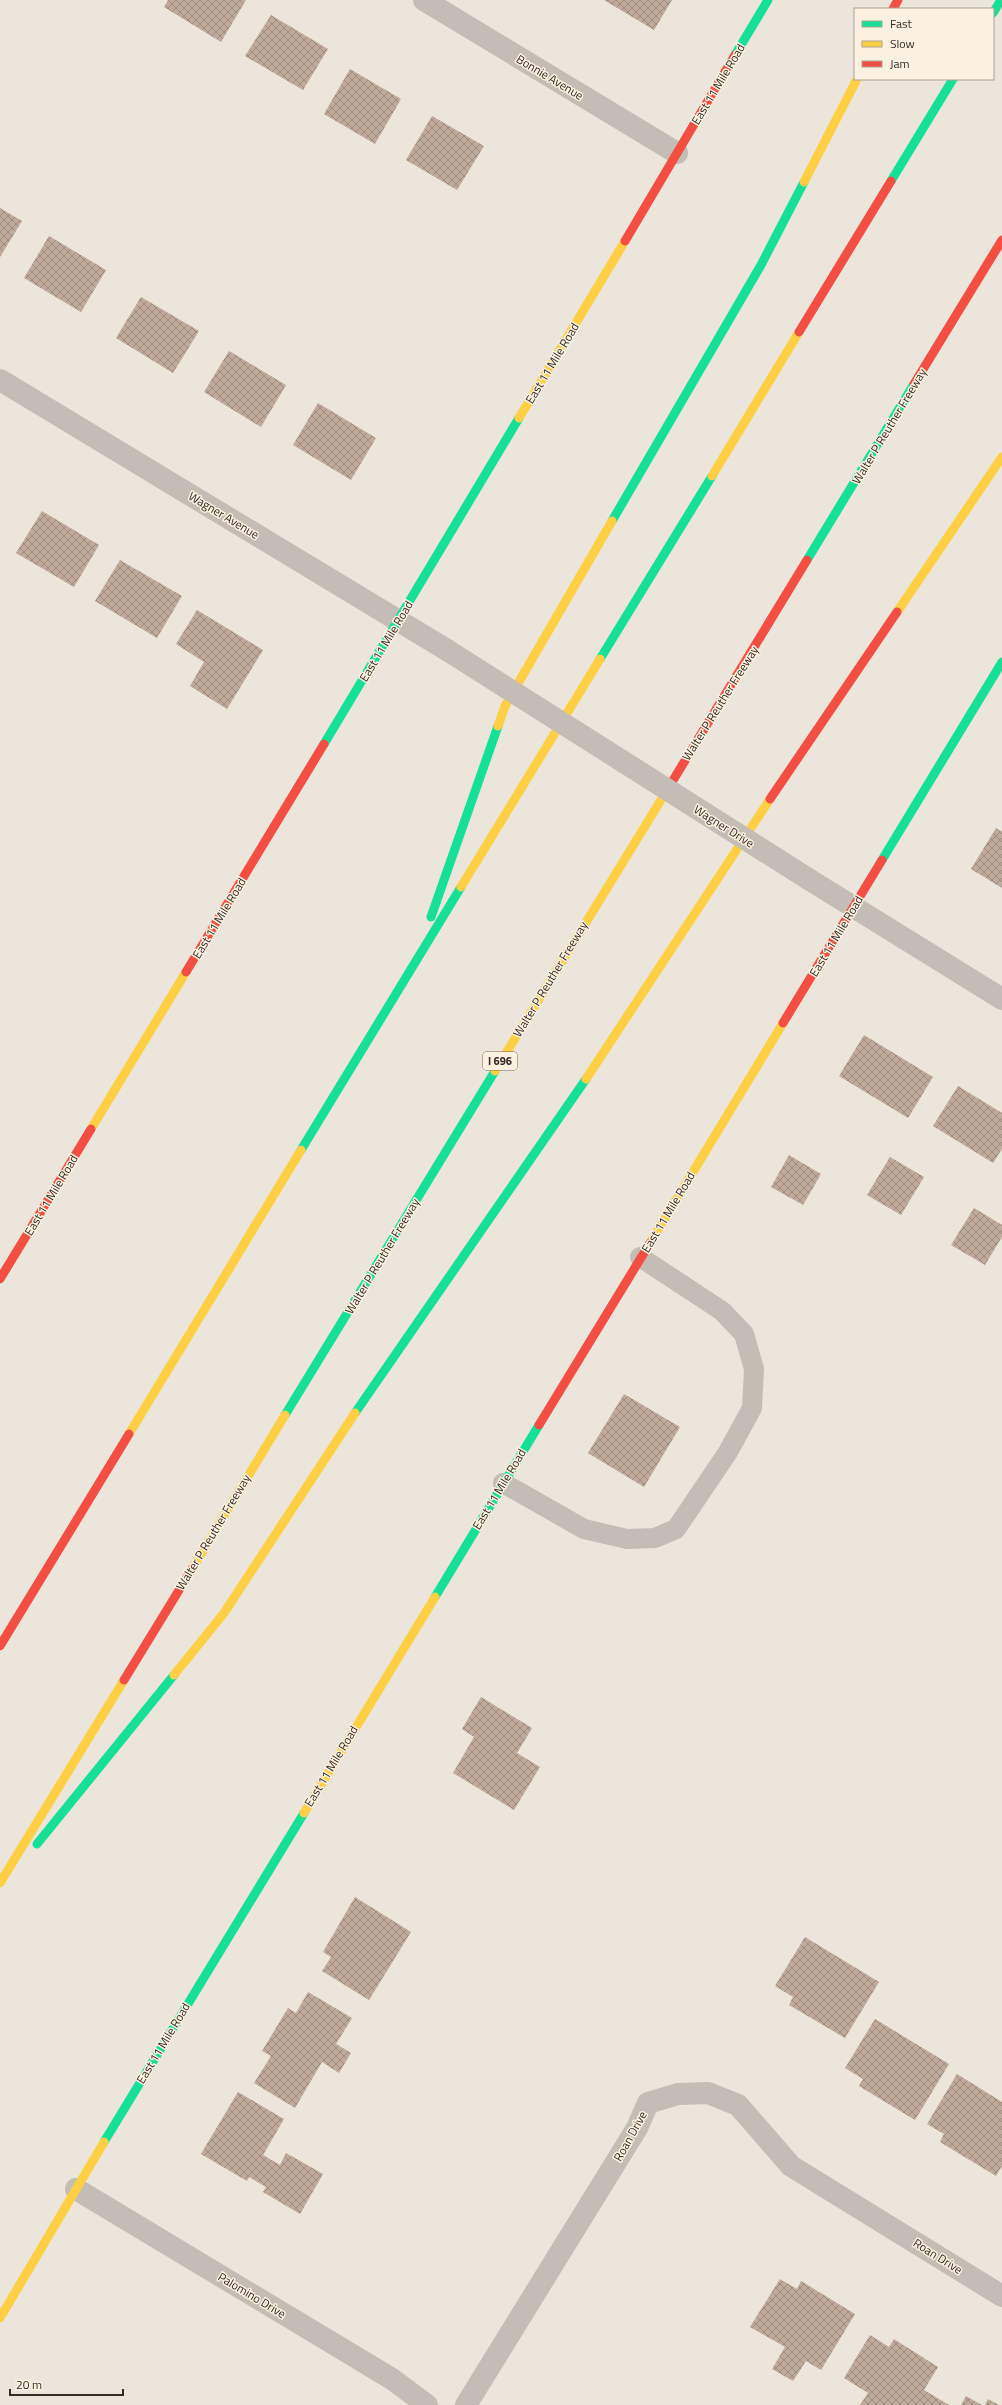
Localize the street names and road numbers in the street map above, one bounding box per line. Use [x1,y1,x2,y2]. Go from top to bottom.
street label: East 11 Mile Road [686,40,750,128]
street label: Bonnie Avenue [513,49,587,105]
street label: East 11 Mile Road [520,319,584,407]
street label: Walter P Reuther Freeway [847,364,931,488]
street label: Wagner Avenue [185,486,263,544]
street label: East 11 Mile Road [354,597,418,685]
street label: Walter P Reuther Freeway [677,642,763,764]
street label: Wagner Drive [690,800,758,852]
street label: East 11 Mile Road [187,874,251,962]
street label: East 11 Mile Road [804,892,868,980]
street label: Walter P Reuther Freeway [508,917,592,1041]
road number: I 696 [483,1052,517,1070]
street label: East 11 Mile Road [19,1151,83,1239]
street label: East 11 Mile Road [636,1168,700,1256]
street label: Walter P Reuther Freeway [340,1194,424,1318]
street label: East 11 Mile Road [467,1445,531,1533]
street label: Walter P Reuther Freeway [171,1470,255,1594]
street label: East 11 Mile Road [299,1722,363,1810]
street label: East 11 Mile Road [131,1999,195,2087]
street label: Roan Drive [608,2107,652,2165]
street label: Roan Drive [910,2233,966,2279]
street label: Palomino Drive [214,2267,290,2323]

